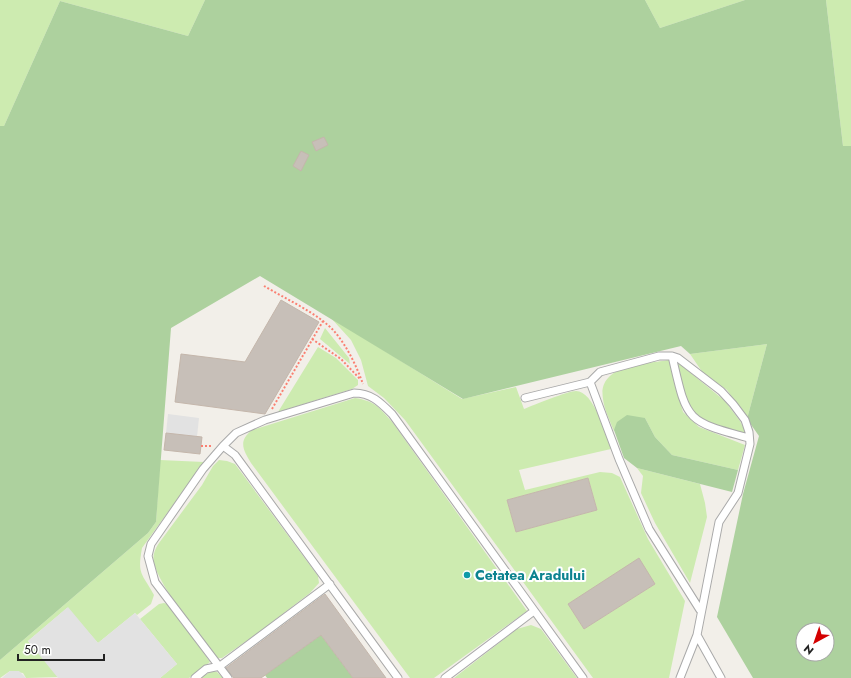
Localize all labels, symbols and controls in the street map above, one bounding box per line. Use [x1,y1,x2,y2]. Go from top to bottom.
place label: Cetatea Aradului [475,565,585,585]
marker: Cetatea Aradului [462,570,472,580]
north arrow [795,622,835,662]
scale bar [18,636,104,662]
text: 50 m [24,641,51,659]
text: N [800,641,817,659]

